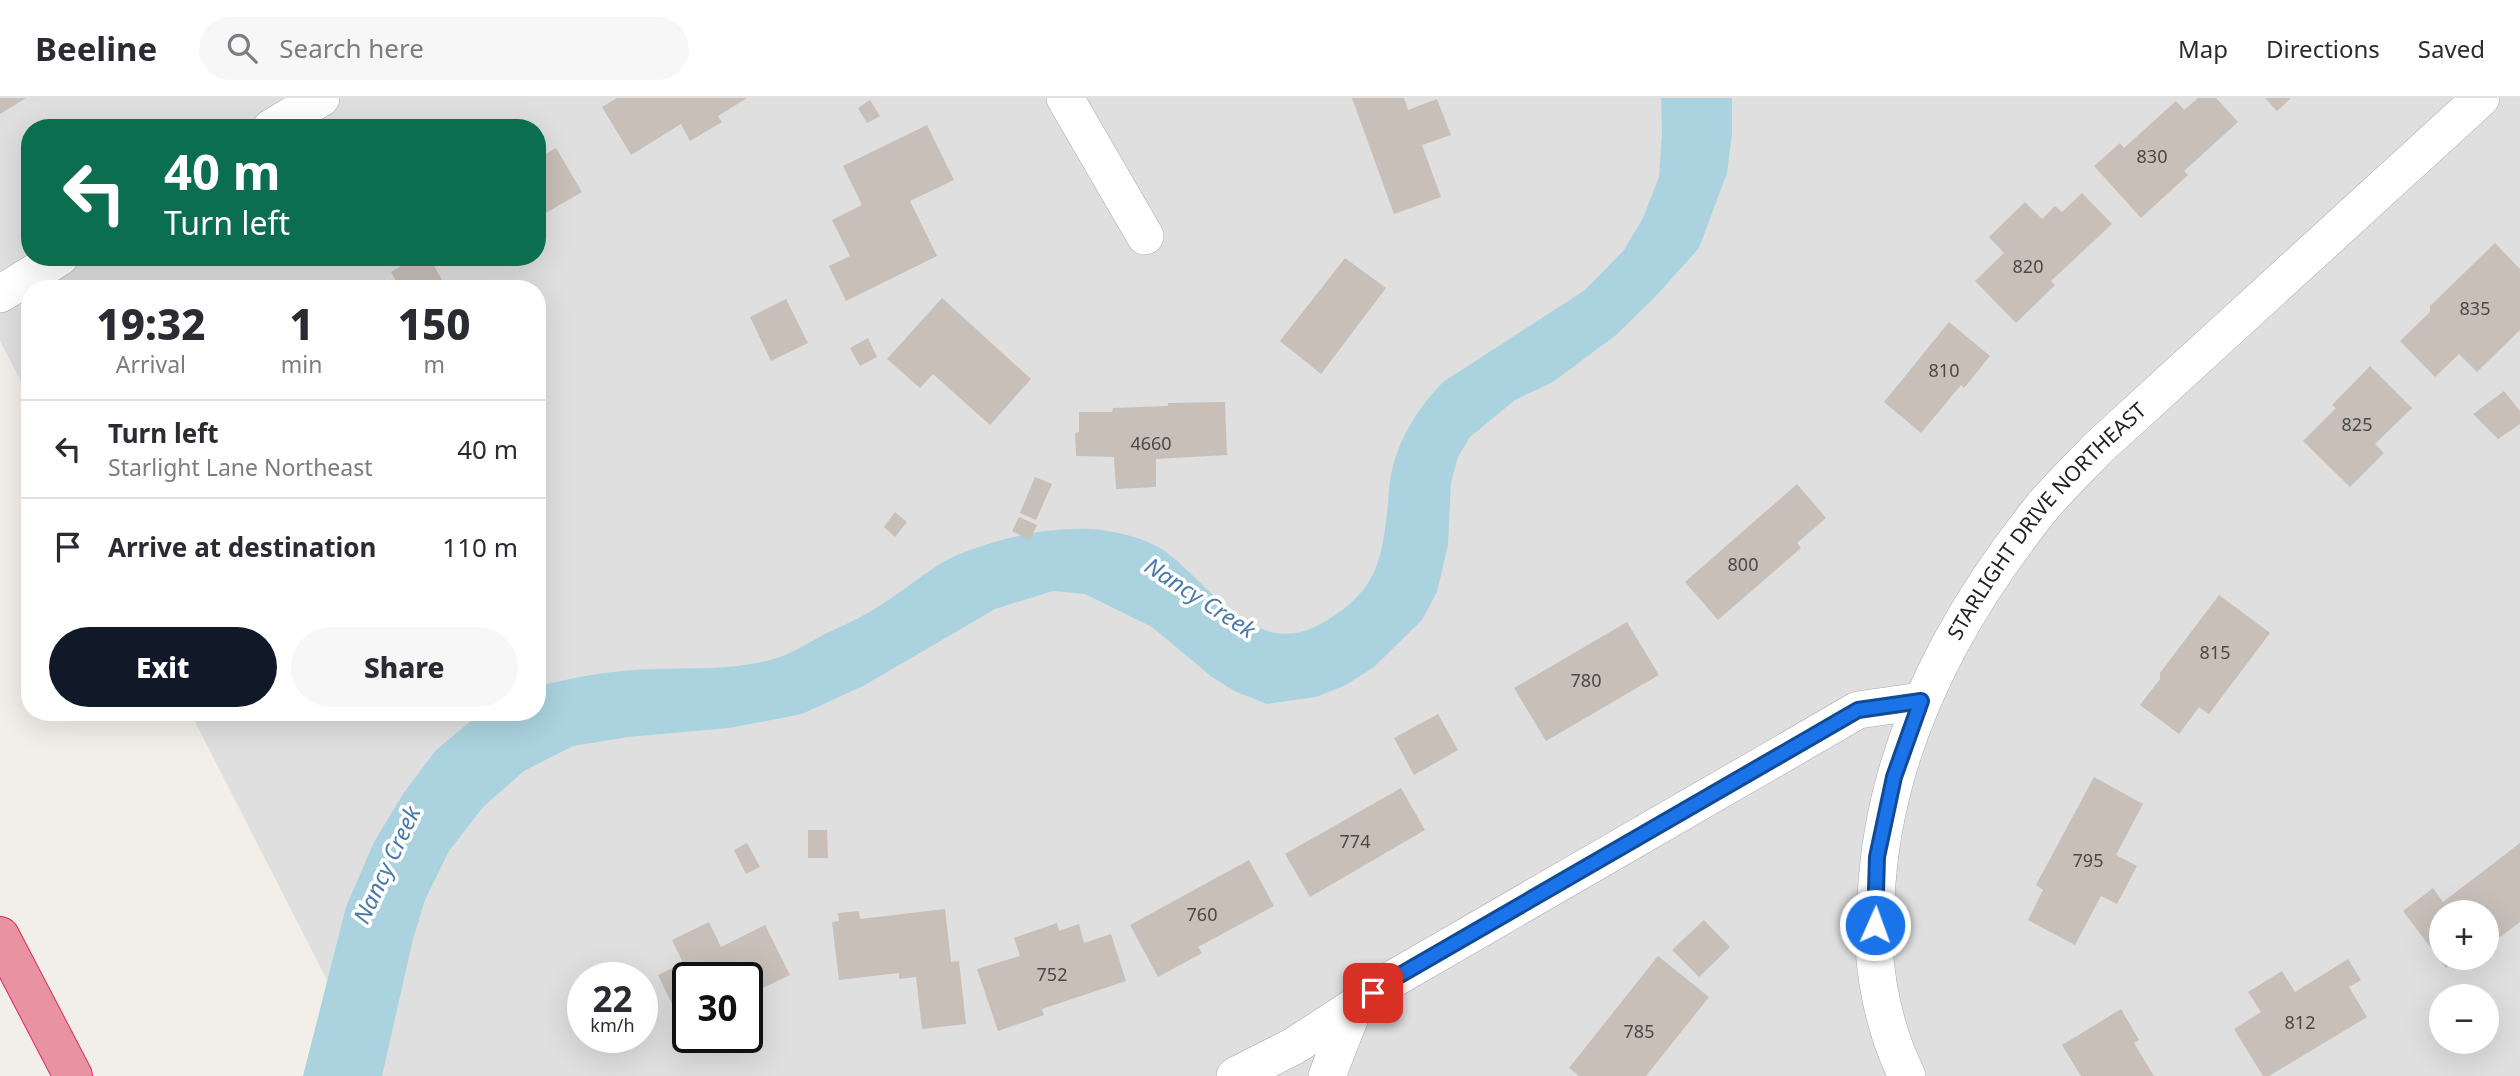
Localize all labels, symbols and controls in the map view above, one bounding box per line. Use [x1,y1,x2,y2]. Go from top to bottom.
search box [199,17,689,80]
text: Beeline [35,26,157,71]
icon: search [223,29,261,67]
text: Search here [279,30,424,66]
text: Map [2178,32,2228,65]
text: Directions [2266,32,2380,65]
text: Saved [2418,32,2485,65]
text: 40 m [164,138,281,204]
house number: 830 [2137,144,2167,168]
icon: left [49,147,140,238]
text: Turn left [164,201,290,244]
house number: 820 [2013,254,2043,278]
text: 19:32 [96,295,205,352]
text: 1 [289,295,314,352]
text: 150 [398,295,471,352]
house number: 835 [2460,296,2490,320]
text: Arrival [116,348,186,380]
text: min [281,348,322,380]
text: m [423,348,445,380]
house number: 810 [1929,358,1959,382]
street label: STARLIGHT DRIVE NORTHEAST [1940,396,2152,644]
house number: 825 [2342,412,2372,436]
text: Turn left [108,415,219,451]
icon: left [49,430,87,468]
text: 40 m [457,431,518,467]
house number: 4660 [1130,431,1172,455]
text: Starlight Lane Northeast [108,451,373,483]
icon: arrive [49,528,87,566]
text: Arrive at destination [108,529,377,565]
text: 110 m [442,529,518,565]
water label: Nancy Creek [1139,549,1264,646]
house number: 800 [1728,552,1758,576]
button: Exit [49,627,277,707]
button: Share [291,627,518,707]
house number: 815 [2200,640,2230,664]
house number: 780 [1571,668,1601,692]
water label: Nancy Creek [345,799,428,929]
house number: 774 [1340,829,1370,853]
house number: 795 [2073,848,2103,872]
position arrow [1838,888,1912,962]
map controls [2429,900,2499,1054]
button: + [2429,900,2499,970]
house number: 760 [1187,902,1217,926]
speed limit sign: 30 [672,962,763,1053]
house number: 752 [1037,962,1067,986]
pin [1343,963,1403,1023]
icon: arrive [1354,974,1392,1012]
text: 22 [592,975,633,1022]
button: − [2429,984,2499,1054]
house number: 812 [2285,1010,2315,1034]
text: km/h [590,1013,635,1037]
house number: 785 [1624,1019,1654,1043]

